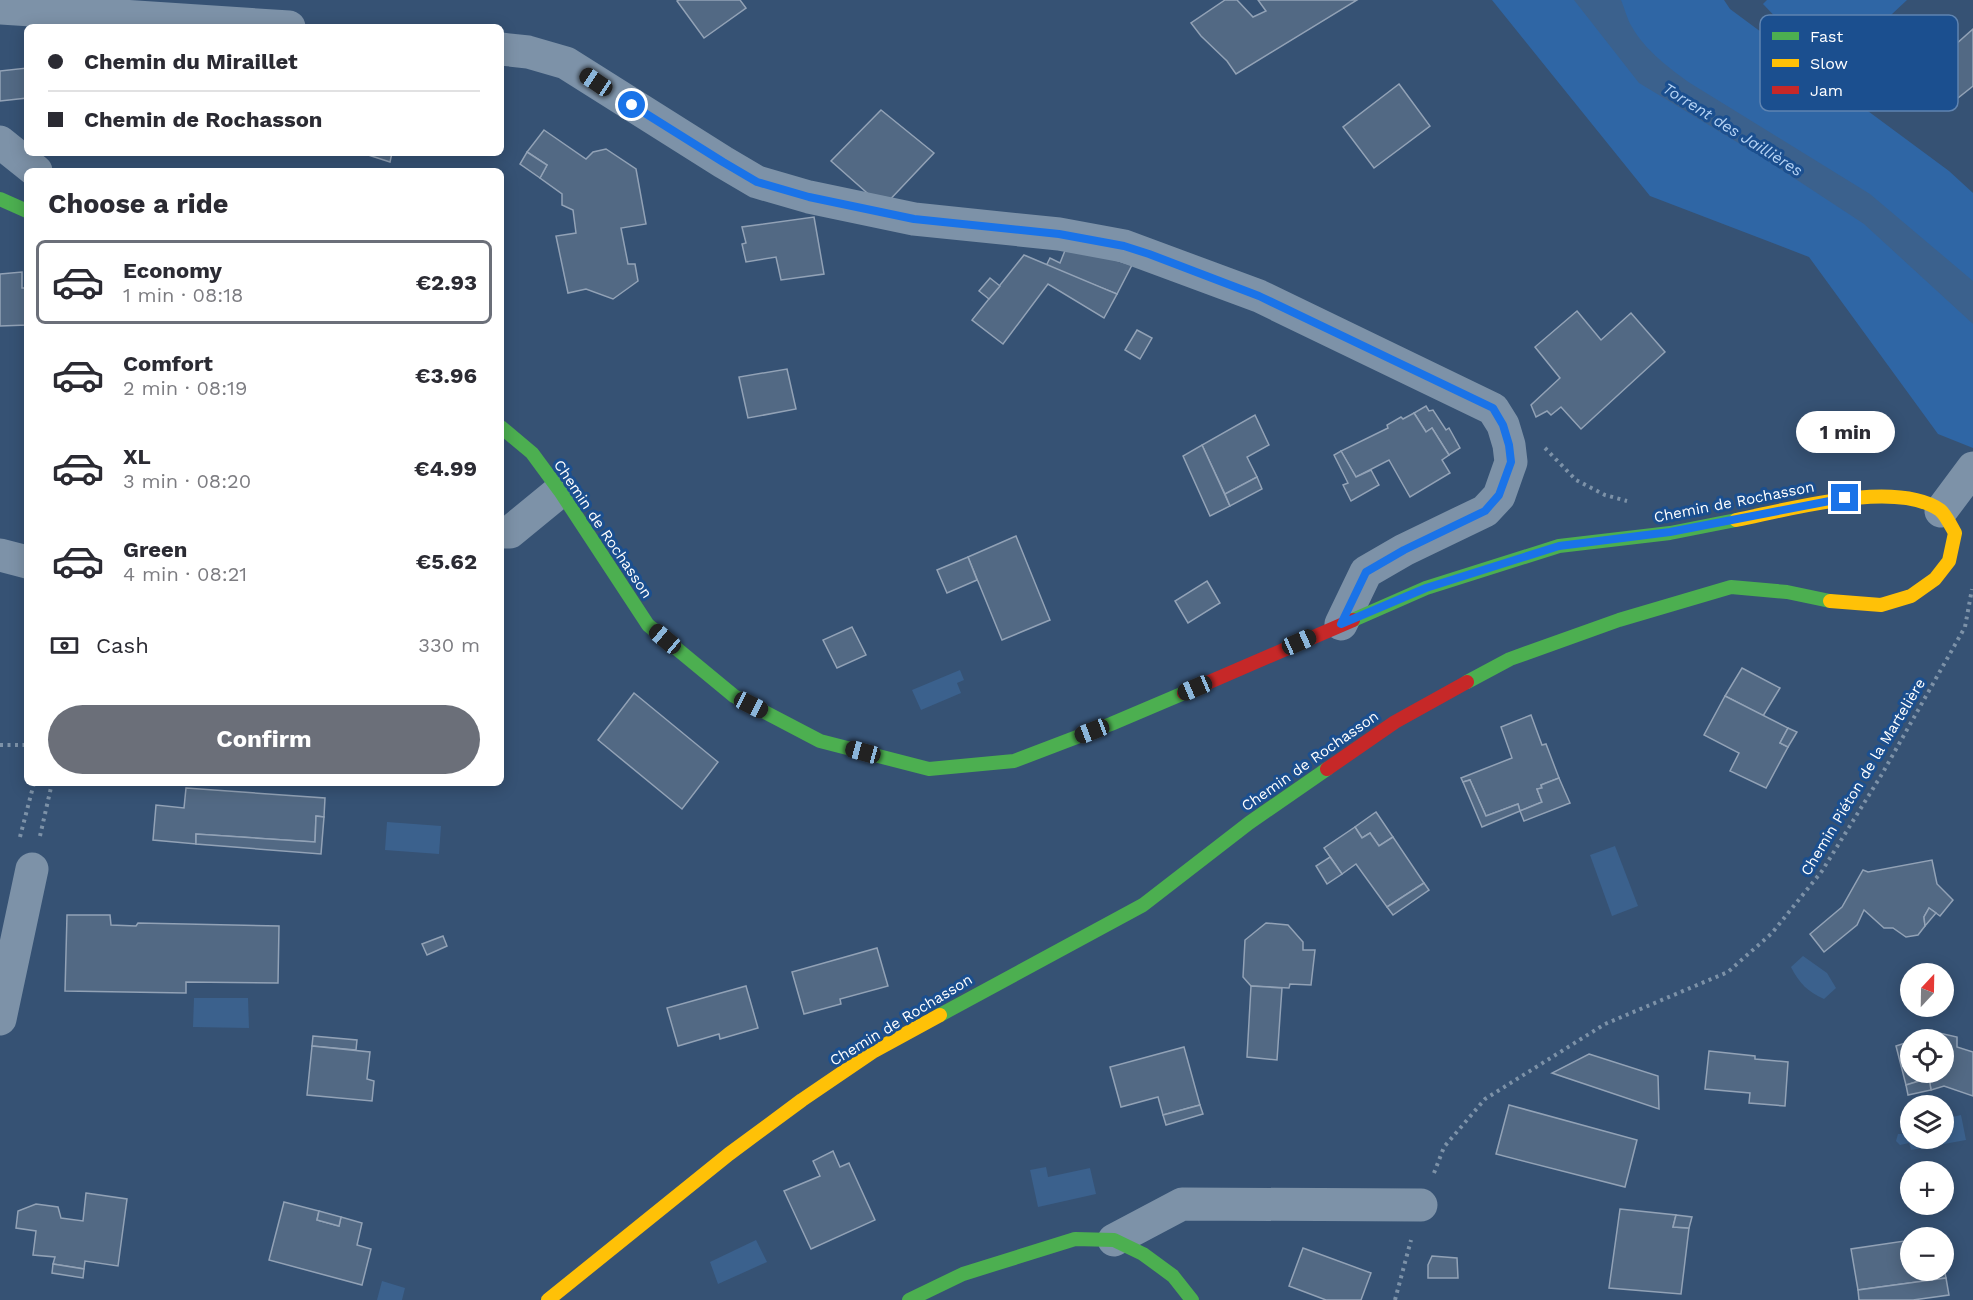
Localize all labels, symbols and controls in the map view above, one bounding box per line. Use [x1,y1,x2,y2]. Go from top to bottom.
legend [1760,15,1958,111]
text: Fast [1810,27,1843,46]
text: Chemin du Miraillet [84,49,298,74]
text: Slow [1810,54,1848,73]
car [576,64,616,100]
water label: Torrent des Jaillières [1659,79,1806,180]
text: Jam [1810,81,1843,100]
route start [618,91,645,118]
text: Chemin de Rochasson [84,107,322,132]
text: Choose a ride [48,188,228,220]
icon: car [51,255,105,309]
text: Economy [123,258,222,283]
text: €2.93 [416,270,477,295]
text: 1 min · 08:18 [123,283,243,307]
icon: car [51,348,105,402]
text: Comfort [123,351,213,376]
text: €3.96 [415,363,477,388]
text: 2 min · 08:19 [123,376,247,400]
callout: 1 min [1796,411,1894,453]
text: 1 min [1820,420,1871,444]
icon: car [51,441,105,495]
text: XL [123,444,151,469]
text: €4.99 [414,456,477,481]
street label: Chemin de Rochasson [550,456,656,602]
text: 3 min · 08:20 [123,469,251,493]
street label: Chemin de Rochasson [1652,478,1816,526]
route end [1831,484,1858,511]
icon: car [51,534,105,588]
text: Green [123,537,187,562]
text: €5.62 [416,549,477,574]
text: 4 min · 08:21 [123,562,247,586]
car [645,621,685,657]
car [1279,626,1319,658]
icon: cash [48,629,81,662]
text: Cash [96,633,149,658]
text: 330 m [418,633,480,657]
car [1175,673,1215,703]
street label: Chemin Piéton de la Martelière [1797,675,1929,879]
car [731,689,771,721]
button: Confirm [48,705,480,774]
street label: Chemin de Rochasson [1238,707,1382,815]
car [1072,716,1112,746]
car [843,739,883,765]
north arrow [1900,963,1954,1017]
map controls [1900,963,1954,1281]
street label: Chemin de Rochasson [826,970,976,1070]
button: locate [1900,1029,1954,1083]
button: layers [1900,1095,1954,1149]
button: + [1900,1161,1954,1215]
button: − [1900,1227,1954,1281]

